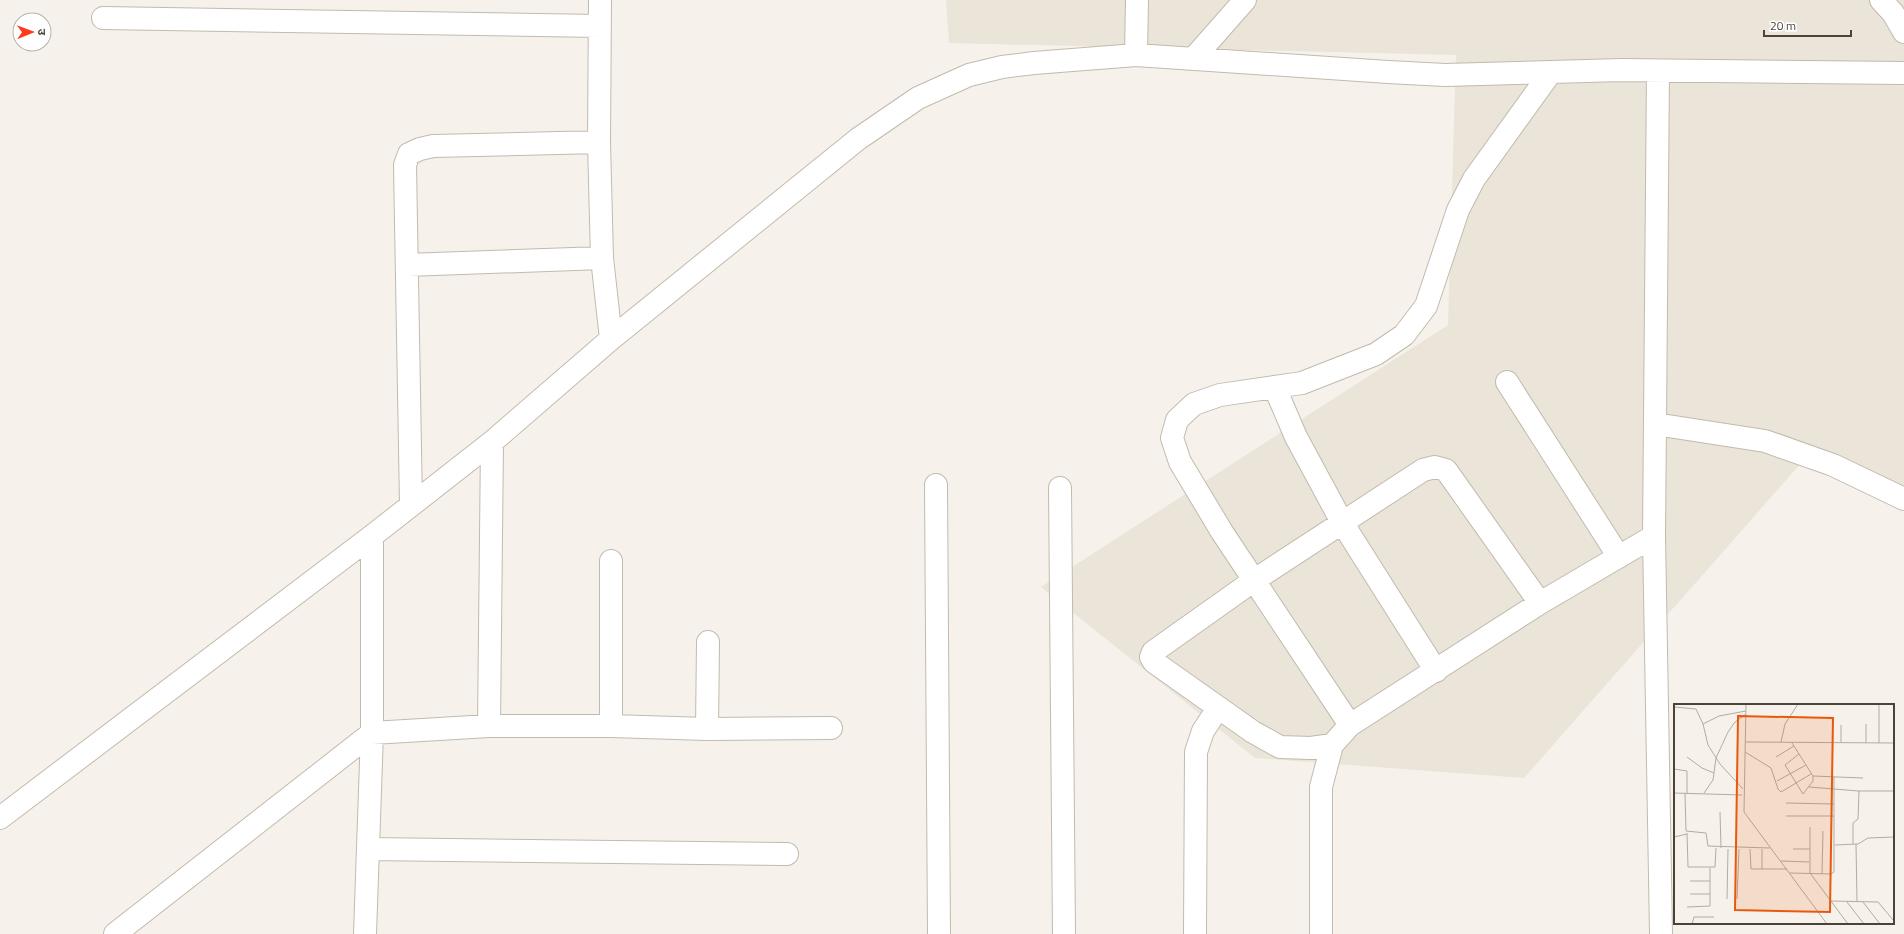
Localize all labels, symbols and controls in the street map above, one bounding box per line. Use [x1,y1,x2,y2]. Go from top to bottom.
north arrow [12,12,52,52]
scale bar [1764,12,1851,38]
text: 20 m [1770,16,1796,35]
text: उ [34,28,50,36]
inset map [1674,704,1894,924]

